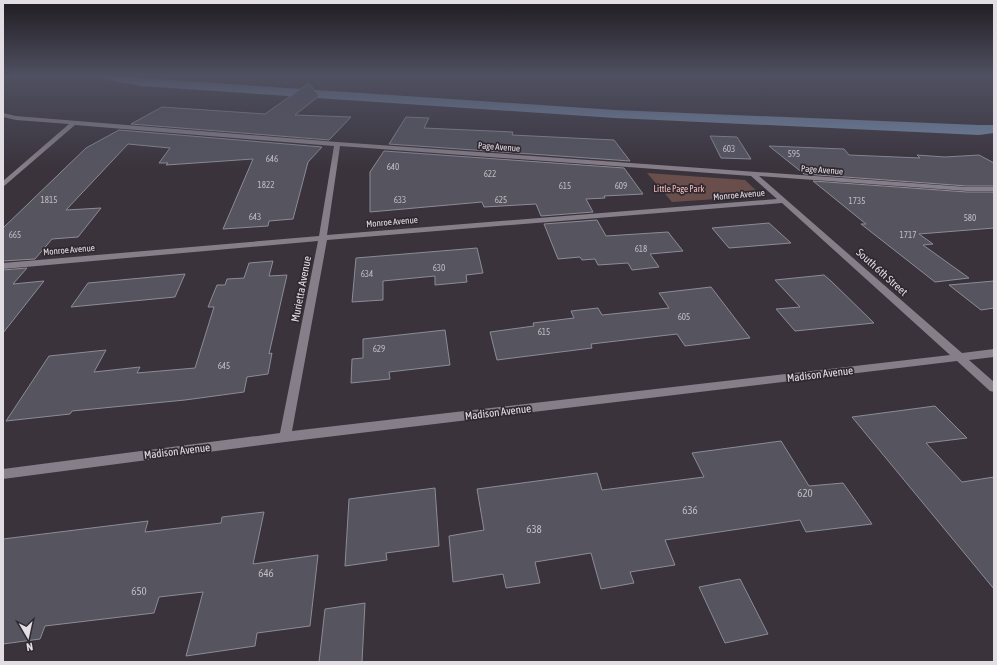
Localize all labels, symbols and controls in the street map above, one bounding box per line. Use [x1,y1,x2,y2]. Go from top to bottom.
street label: Page Avenue [478,141,520,153]
house number: 603 [723,144,735,154]
house number: 595 [788,149,800,159]
house number: 646 [266,154,278,164]
house number: 640 [387,162,399,172]
street label: Page Avenue [801,164,843,176]
house number: 622 [484,169,496,179]
house number: 1822 [258,180,274,190]
house number: 615 [559,181,571,191]
house number: 609 [615,181,627,191]
park label: Little Page Park [654,184,704,194]
street label: Monroe Avenue [713,188,765,202]
house number: 1815 [41,195,57,205]
house number: 633 [394,195,406,205]
house number: 625 [495,195,507,205]
house number: 1735 [849,196,865,206]
house number: 643 [249,212,261,222]
house number: 580 [964,213,976,223]
street label: Monroe Avenue [366,215,418,229]
house number: 665 [9,230,21,240]
house number: 1717 [900,230,916,240]
street label: Monroe Avenue [43,243,95,257]
house number: 618 [635,244,647,254]
street label: South 6th Street [854,246,910,298]
street label: Murietta Avenue [289,255,313,323]
house number: 630 [433,263,445,273]
house number: 634 [361,269,373,279]
house number: 605 [678,312,690,322]
house number: 615 [538,327,550,337]
house number: 629 [373,344,385,354]
house number: 645 [218,361,230,371]
street label: Madison Avenue [786,364,854,384]
street label: Madison Avenue [464,402,532,422]
street label: Madison Avenue [143,441,211,461]
house number: 620 [797,487,813,499]
house number: 636 [682,504,698,516]
house number: 638 [526,523,542,535]
house number: 646 [258,567,274,579]
house number: 650 [131,585,147,597]
north arrow [8,617,48,657]
text: N [25,640,34,653]

